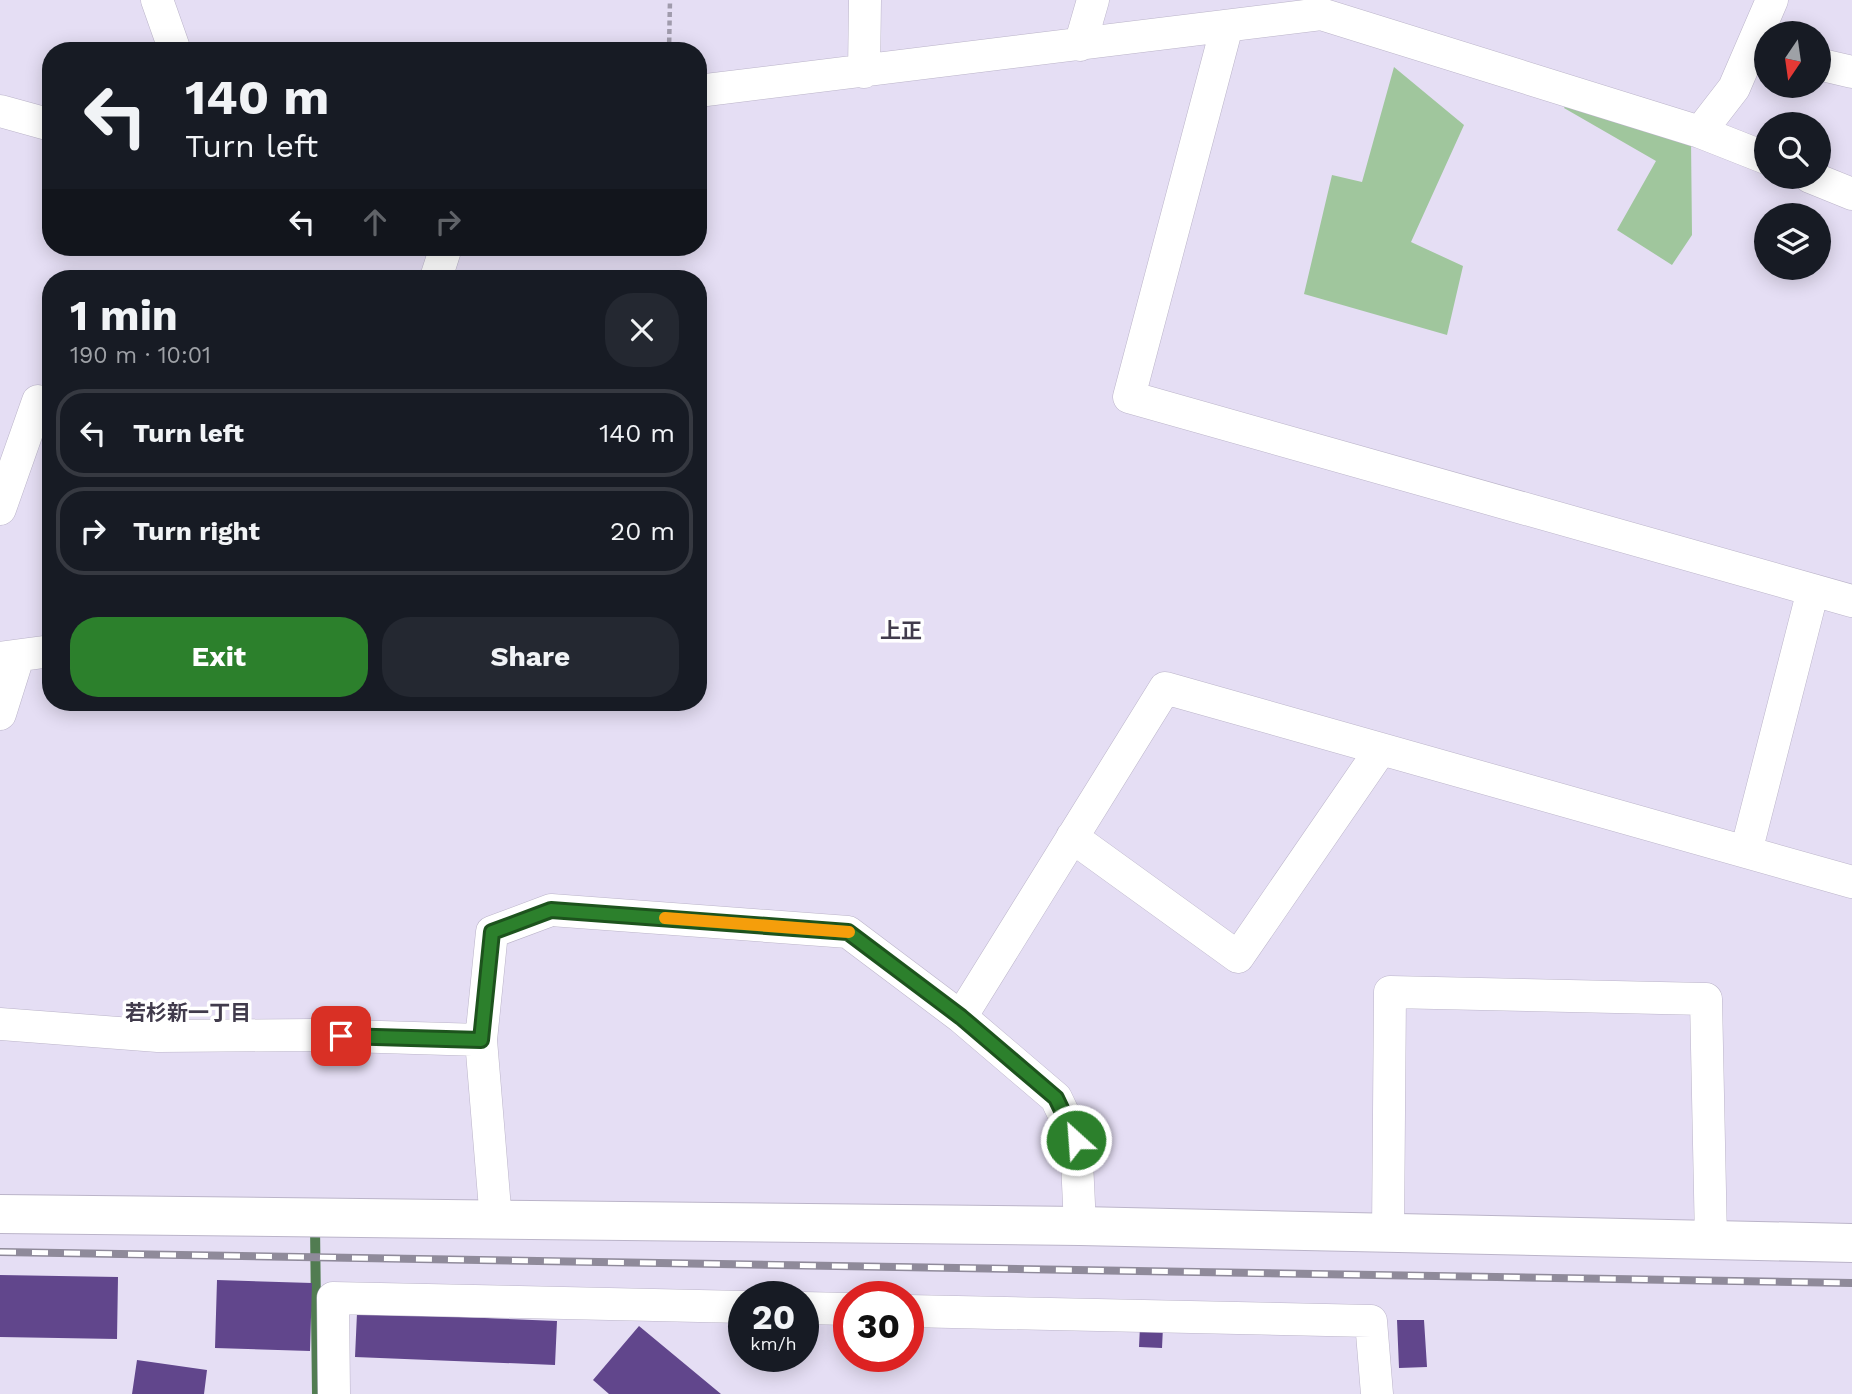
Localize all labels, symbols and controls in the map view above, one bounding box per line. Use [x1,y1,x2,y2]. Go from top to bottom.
north arrow [1754,21,1830,98]
map controls [1754,21,1831,280]
text: 140 m [185,68,329,126]
icon: left [70,70,161,161]
button: search [1754,112,1831,189]
text: Turn left [185,127,318,165]
icon: left [283,203,321,241]
icon: ahead [356,203,394,241]
icon: right [429,203,467,241]
button: layers [1754,203,1831,280]
text: 1 min [70,291,178,340]
button: close [605,293,679,367]
text: 190 m · 10:01 [70,342,211,369]
icon: left [74,414,112,452]
text: Turn left [133,418,244,448]
text: 140 m [599,418,675,448]
icon: right [74,512,112,550]
text: Turn right [133,516,260,546]
text: 20 m [610,516,675,546]
button: Exit [70,617,368,697]
button: Share [382,617,679,697]
district label: 上正 [880,618,922,643]
district label: 若杉新一丁目 [125,1000,251,1025]
pin [311,1006,371,1066]
icon: arrive [322,1017,360,1055]
position arrow [1039,1103,1113,1177]
speed limit sign: 30 [833,1281,924,1372]
text: 20 [752,1296,795,1338]
text: km/h [750,1333,797,1354]

